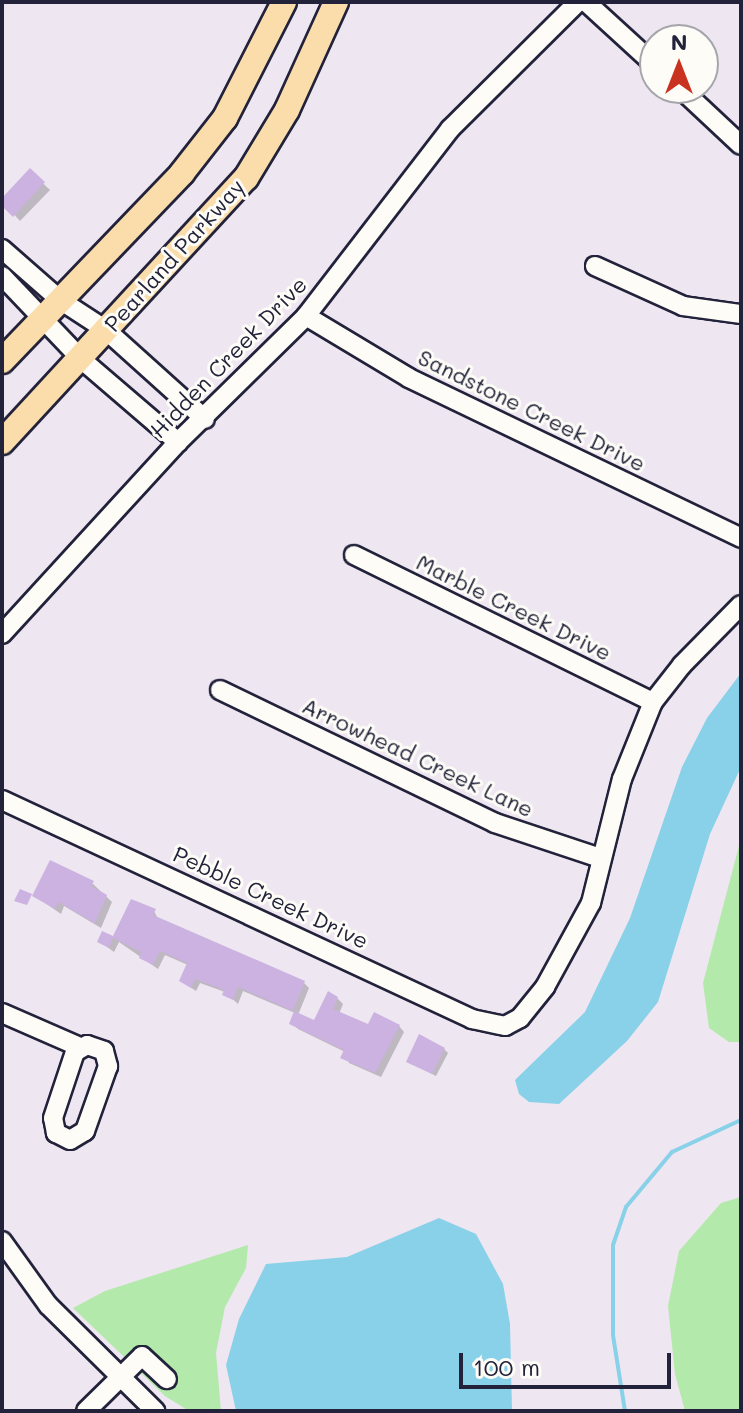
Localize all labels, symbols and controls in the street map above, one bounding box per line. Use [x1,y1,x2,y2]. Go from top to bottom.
north arrow [639,24,719,104]
text: N [671,27,687,56]
street label: Pearland Parkway [98,173,250,337]
street label: Hidden Creek Drive [144,271,312,443]
street label: Sandstone Creek Drive [414,343,650,477]
street label: Marble Creek Drive [412,548,616,666]
street label: Arrowhead Creek Lane [298,692,538,822]
street label: Pebble Creek Drive [169,840,373,954]
scale bar [463,1337,675,1387]
text: 100 m [473,1351,540,1382]

